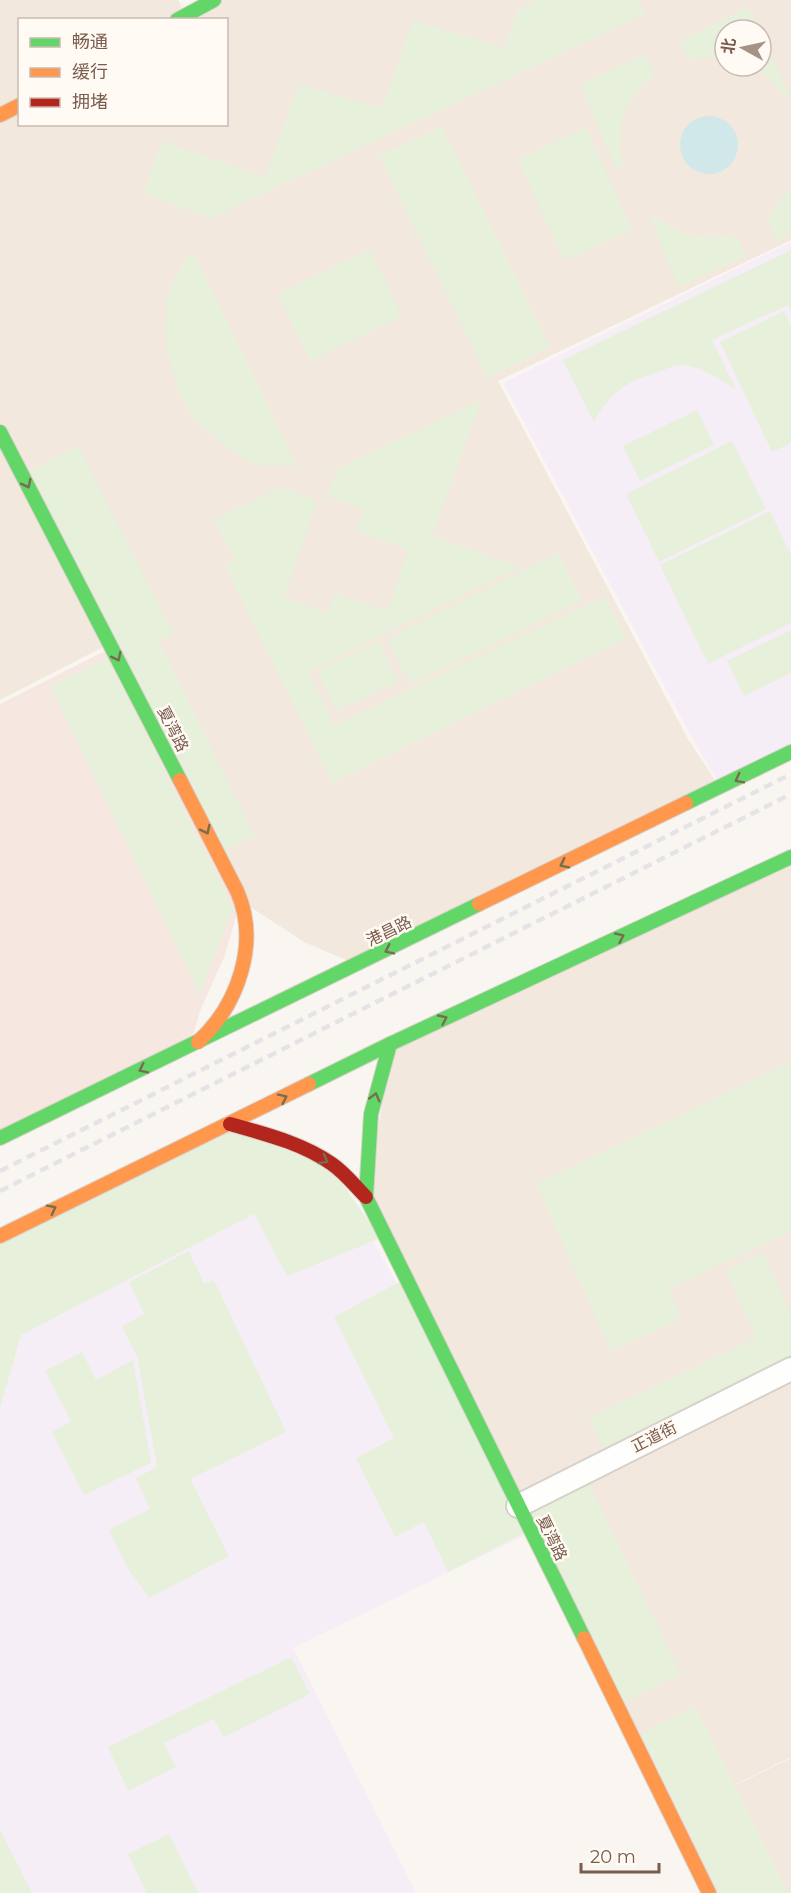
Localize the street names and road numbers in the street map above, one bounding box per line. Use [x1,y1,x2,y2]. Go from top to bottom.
street label: 夏湾路 [154,703,192,755]
street label: 港昌路 [363,912,415,950]
street label: 正道街 [628,1418,680,1456]
street label: 夏湾路 [533,1512,571,1564]

